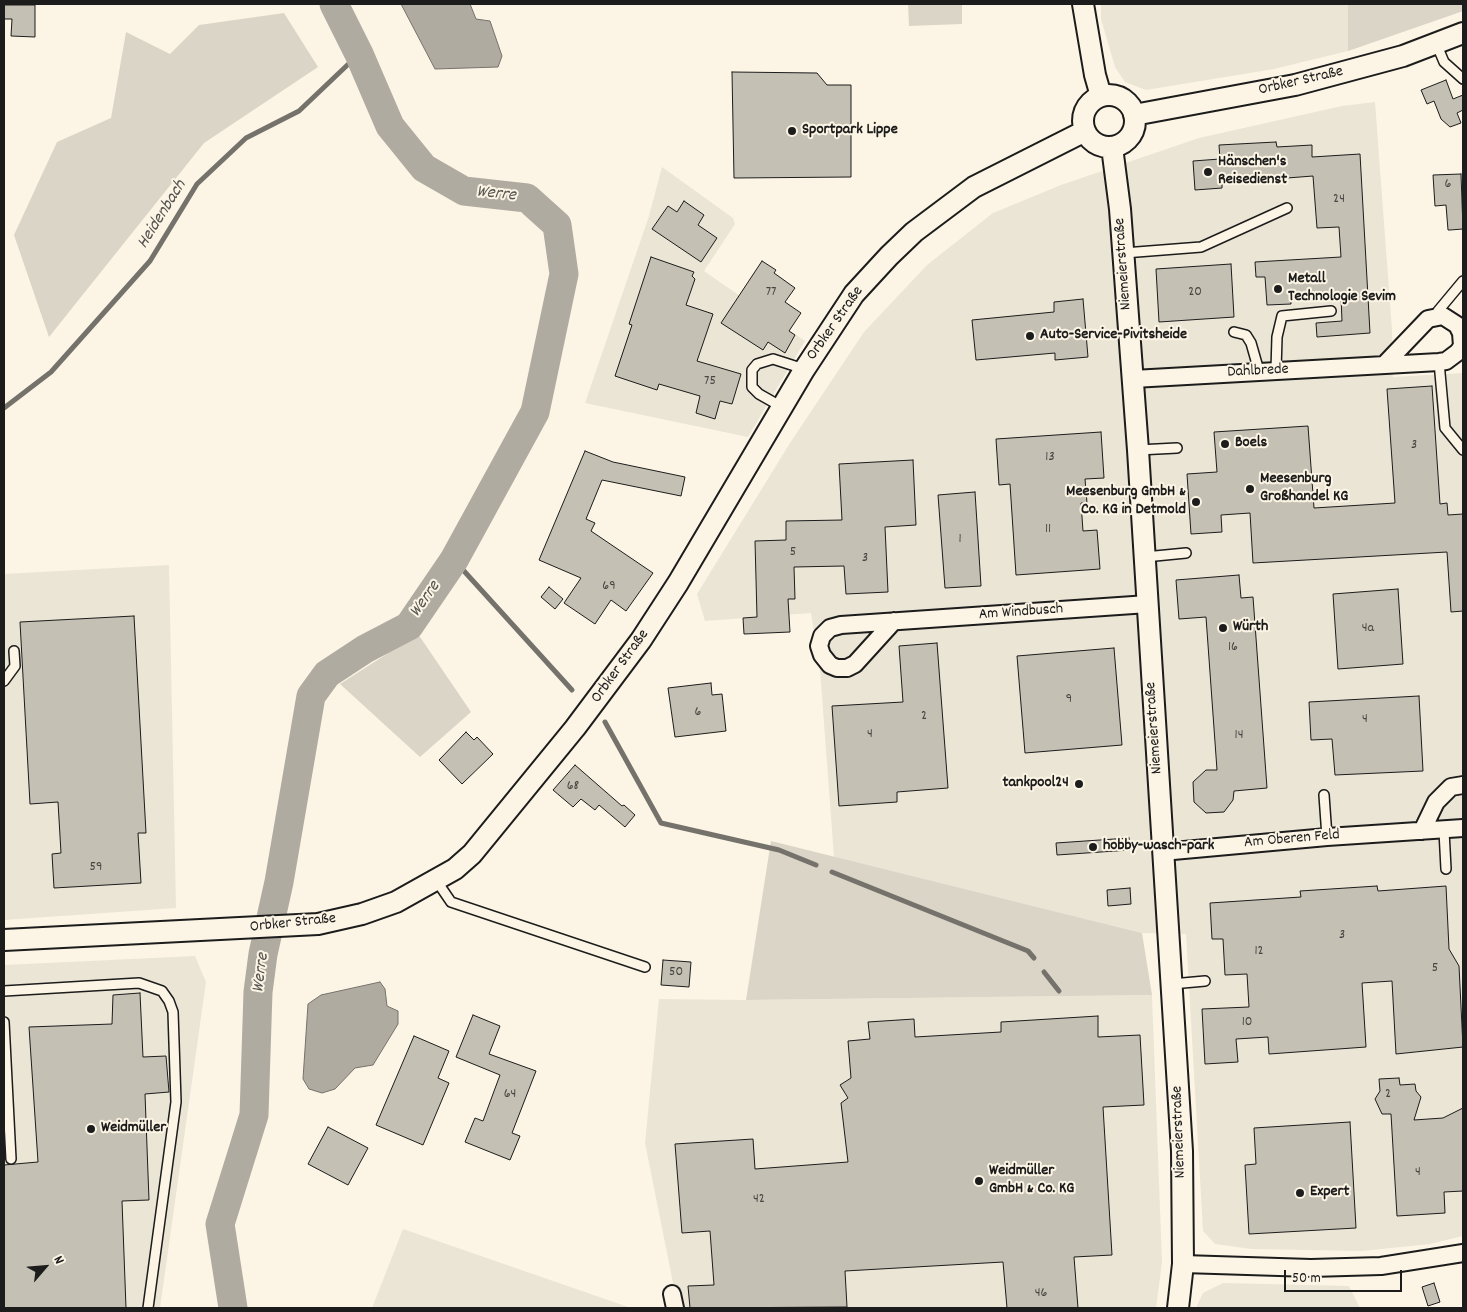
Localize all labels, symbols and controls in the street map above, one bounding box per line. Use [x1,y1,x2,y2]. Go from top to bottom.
street label: Orbker Straße [1257,63,1345,101]
place label: Sportpark Lippe [802,121,898,141]
marker: Sportpark Lippe [786,125,798,137]
place label: Hänschen's Reisedienst [1218,153,1287,191]
marker: Hänschen's Reisedienst [1202,166,1214,178]
water label: Heidenbach [133,177,193,253]
house number: 6 [1445,177,1451,193]
water label: Werre [475,182,517,208]
house number: 24 [1333,192,1345,208]
street label: Niemeierstraße [1111,217,1137,311]
place label: Metall Technologie Sevim [1288,270,1396,308]
street label: Orbker Straße [803,283,869,365]
marker: Metall Technologie Sevim [1272,283,1284,295]
house number: 77 [766,285,776,301]
house number: 20 [1188,285,1202,301]
place label: Auto-Service-Pivitsheide [1040,326,1187,346]
marker: Auto-Service-Pivitsheide [1024,330,1036,342]
street label: Dahlbrede [1227,361,1289,383]
house number: 75 [704,374,716,390]
place label: Boels [1235,434,1267,454]
marker: Boels [1219,438,1231,450]
house number: 3 [1411,438,1417,454]
house number: 13 [1045,450,1055,466]
place label: Meesenburg Großhandel KG [1260,470,1348,508]
place label: Meesenburg GmbH & Co. KG in Detmold [1066,483,1186,521]
marker: Meesenburg Großhandel KG [1244,483,1256,495]
marker: Meesenburg GmbH & Co. KG in Detmold [1190,496,1202,508]
house number: 11 [1045,522,1051,538]
house number: 1 [958,532,962,548]
house number: 5 [790,545,796,561]
house number: 3 [862,551,868,567]
water label: Werre [406,578,446,622]
house number: 69 [602,579,616,595]
street label: Am Windbusch [978,600,1064,626]
place label: Würth [1233,618,1268,638]
house number: 4a [1362,621,1374,637]
marker: Würth [1217,622,1229,634]
street label: Orbker Straße [588,626,654,708]
house number: 16 [1228,640,1238,656]
street label: Niemeierstraße [1142,681,1168,775]
house number: 9 [1066,692,1072,708]
house number: 6 [695,705,701,721]
house number: 2 [921,709,927,725]
house number: 4 [1362,712,1368,728]
house number: 4 [867,727,873,743]
house number: 14 [1235,728,1243,744]
place label: tankpool24 [1003,774,1069,794]
marker: tankpool24 [1073,778,1085,790]
house number: 68 [567,779,579,795]
street label: Am Oberen Feld [1243,826,1341,854]
place label: hobby-wasch-park [1103,837,1214,857]
marker: hobby-wasch-park [1087,841,1099,853]
house number: 59 [90,860,102,876]
street label: Orbker Straße [249,910,337,938]
house number: 3 [1339,928,1345,944]
house number: 12 [1254,944,1264,960]
water label: Werre [249,952,275,994]
house number: 5 [1432,961,1438,977]
house number: 50 [669,965,683,981]
house number: 10 [1242,1015,1252,1031]
street label: Niemeierstraße [1169,1085,1191,1179]
house number: 64 [504,1087,516,1103]
house number: 2 [1385,1087,1391,1103]
place label: Weidmüller [101,1119,166,1139]
marker: Weidmüller [85,1123,97,1135]
place label: Weidmüller GmbH & Co. KG [989,1162,1074,1200]
house number: 4 [1415,1165,1421,1181]
marker: Weidmüller GmbH & Co. KG [973,1175,985,1187]
place label: Expert [1310,1183,1349,1203]
marker: Expert [1294,1187,1306,1199]
house number: 42 [753,1192,765,1208]
north arrow [20,1242,70,1292]
text: N [48,1253,69,1268]
scale bar [1287,1260,1404,1292]
text: 50 m [1292,1268,1321,1290]
house number: 46 [1035,1286,1047,1302]

